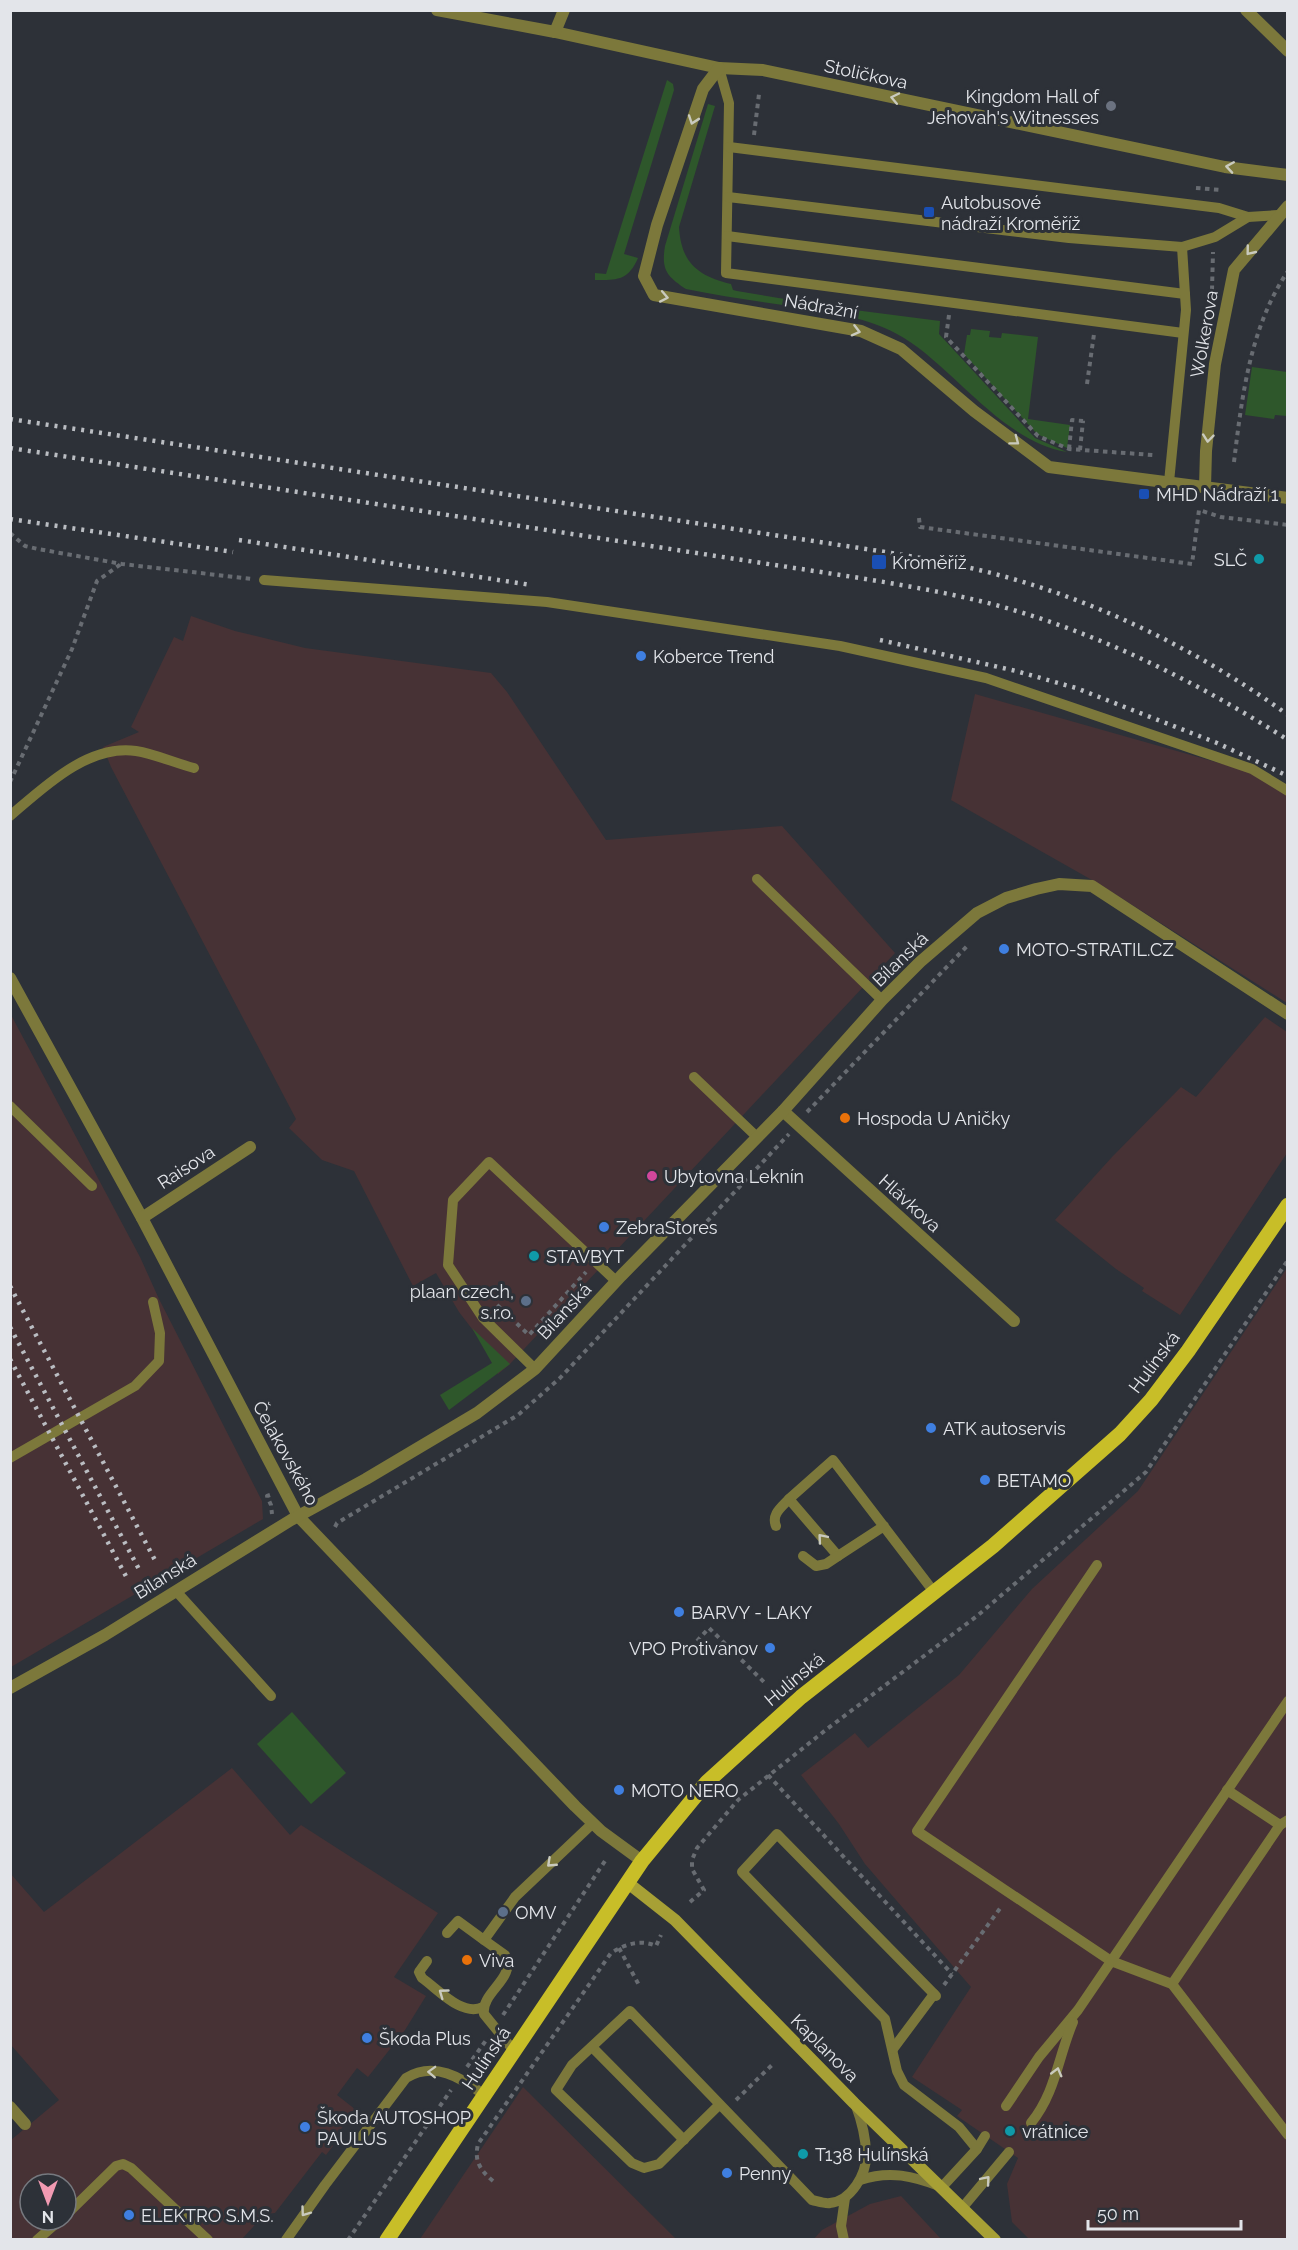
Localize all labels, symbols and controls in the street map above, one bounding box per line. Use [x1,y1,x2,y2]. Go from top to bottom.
street label: Stoličkova [822,55,910,93]
place label: Kingdom Hall of Jehovah's Witnesses [927,86,1100,128]
one-way arrow [890,92,900,105]
marker: Kingdom Hall of Jehovah's Witnesses [1104,99,1118,113]
one-way arrow [687,114,700,125]
one-way arrow [1225,161,1235,174]
place label: Autobusové nádraží Kroměříž [941,192,1081,234]
marker: Autobusové nádraží Kroměříž [922,205,936,219]
one-way arrow [1246,244,1257,255]
street label: Nádražní [783,289,859,323]
street label: Wolkerova [1186,289,1222,379]
one-way arrow [659,290,669,303]
one-way arrow [851,323,861,336]
one-way arrow [1202,433,1214,442]
one-way arrow [1008,434,1019,445]
place label: MHD Nádraží 1 [1156,484,1279,505]
marker: MHD Nádraží 1 [1137,487,1151,501]
place label: SLČ [1214,548,1247,570]
place label: Kroměříž [892,552,967,573]
marker: SLČ [1252,552,1266,566]
marker: Kroměříž [870,553,888,571]
place label: Koberce Trend [653,646,775,667]
marker: Koberce Trend [634,649,648,663]
street label: Bílanská [868,927,932,991]
place label: MOTO-STRATIL.CZ [1016,939,1174,960]
marker: MOTO-STRATIL.CZ [997,942,1011,956]
place label: Hospoda U Aničky [857,1108,1011,1129]
marker: Hospoda U Aničky [838,1111,852,1125]
street label: Raisova [154,1141,218,1193]
place label: Ubytovna Leknín [664,1166,804,1187]
marker: Ubytovna Leknín [645,1169,659,1183]
street label: Hlávkova [875,1170,945,1236]
place label: ZebraStores [616,1217,718,1238]
marker: ZebraStores [597,1220,611,1234]
place label: STAVBYT [546,1246,624,1267]
marker: STAVBYT [527,1249,541,1263]
street label: Bílanská [533,1279,595,1343]
place label: plaan czech, s.r.o. [410,1281,514,1323]
marker: plaan czech, s.r.o. [519,1294,533,1308]
street label: Hulínská [1124,1327,1184,1397]
street label: Čelakovského [249,1397,324,1509]
place label: ATK autoservis [943,1418,1066,1439]
marker: ATK autoservis [924,1421,938,1435]
place label: BETAMO [997,1470,1071,1491]
marker: BETAMO [978,1473,992,1487]
one-way arrow [818,1534,829,1545]
street label: Bílanská [130,1549,200,1603]
place label: BARVY - LAKY [691,1602,813,1623]
marker: BARVY - LAKY [672,1605,686,1619]
place label: VPO Protivanov [629,1638,758,1659]
marker: VPO Protivanov [763,1641,777,1655]
street label: Hulínská [760,1648,828,1710]
place label: MOTO NERO [631,1780,739,1801]
marker: MOTO NERO [612,1783,626,1797]
one-way arrow [547,1856,558,1867]
place label: OMV [515,1902,557,1923]
marker: OMV [496,1905,510,1919]
place label: Viva [479,1950,514,1971]
marker: Viva [460,1953,474,1967]
one-way arrow [438,1989,449,2000]
street label: Kaplanova [787,2010,863,2086]
street label: Hulínská [457,2023,515,2093]
place label: Škoda Plus [379,2027,471,2049]
marker: Škoda Plus [360,2031,374,2045]
one-way arrow [427,2065,436,2078]
one-way arrow [1050,2067,1062,2077]
place label: Škoda AUTOSHOP PAULUS [317,2106,471,2149]
marker: Škoda AUTOSHOP PAULUS [298,2120,312,2134]
place label: vrátnice [1022,2121,1089,2142]
marker: vrátnice [1003,2124,1017,2138]
place label: T138 Hulínská [815,2144,929,2165]
marker: T138 Hulínská [796,2147,810,2161]
place label: Penny [739,2163,791,2184]
marker: Penny [720,2166,734,2180]
north arrow [18,2172,78,2232]
one-way arrow [979,2176,990,2187]
scale bar [1088,2193,1241,2231]
text: 50 m [1097,2203,1139,2224]
place label: ELEKTRO S.M.S. [141,2205,274,2226]
one-way arrow [301,2205,312,2216]
text: N [42,2207,54,2226]
marker: ELEKTRO S.M.S. [122,2208,136,2222]

